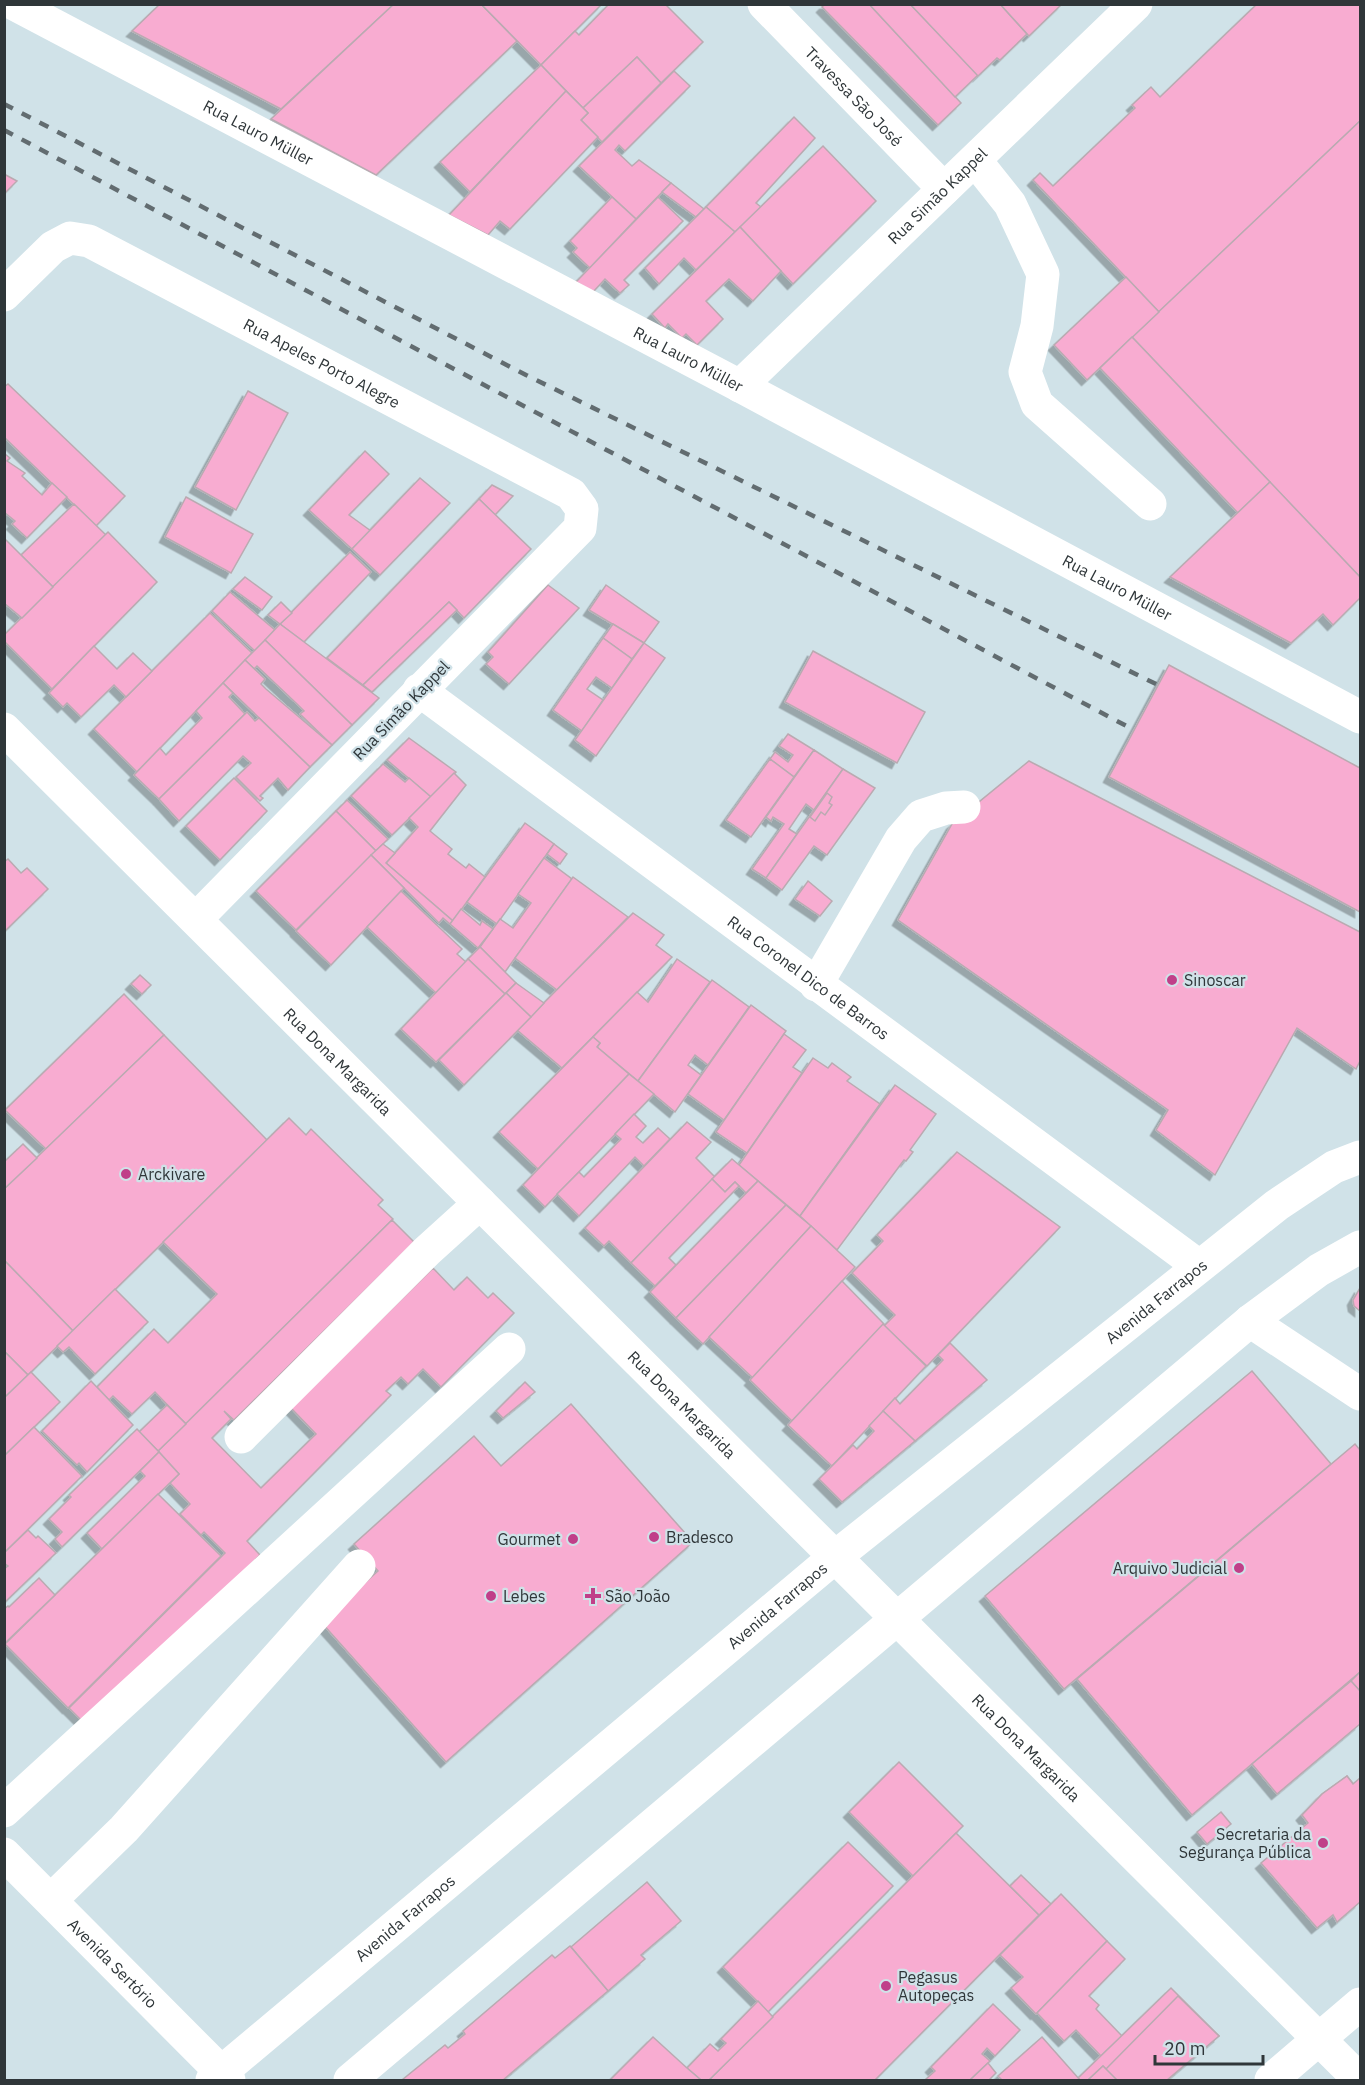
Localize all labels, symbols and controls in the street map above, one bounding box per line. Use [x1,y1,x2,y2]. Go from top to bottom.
street label: Travessa São José [801,42,907,151]
street label: Rua Lauro Müller [200,95,317,170]
street label: Rua Simão Kappel [883,143,991,248]
street label: Rua Apeles Porto Alegre [240,314,404,413]
street label: Rua Lauro Müller [630,322,747,396]
street label: Rua Lauro Müller [1059,550,1176,625]
street label: Rua Simão Kappel [349,656,453,764]
street label: Rua Coronel Dico de Barros [724,911,893,1044]
place label: Sinoscar [1184,970,1246,990]
marker: Sinoscar [1165,973,1179,987]
street label: Rua Dona Margarida [279,1003,396,1120]
place label: Arckivare [138,1164,206,1184]
marker: Arckivare [119,1167,133,1181]
street label: Avenida Farrapos [1101,1255,1211,1348]
street label: Rua Dona Margarida [624,1346,741,1463]
place label: Bradesco [666,1527,734,1547]
place label: Gourmet [498,1529,561,1549]
marker: Bradesco [647,1530,661,1544]
marker: Gourmet [566,1532,580,1546]
street label: Avenida Farrapos [723,1558,831,1653]
place label: Arquivo Judicial [1113,1558,1227,1578]
marker: Arquivo Judicial [1232,1561,1246,1575]
place label: Lebes [503,1586,546,1606]
place label: São João [605,1586,670,1606]
marker: Lebes [484,1589,498,1603]
marker: São João [586,1589,600,1603]
street label: Rua Dona Margarida [968,1689,1085,1806]
place label: Secretaria da Segurança Pública [1179,1824,1311,1862]
marker: Secretaria da Segurança Pública [1316,1836,1330,1850]
street label: Avenida Farrapos [351,1870,459,1966]
street label: Avenida Sertório [64,1914,162,2012]
place label: Pegasus Autopeças [898,1967,974,2005]
marker: Pegasus Autopeças [879,1979,893,1993]
scale bar [1155,2028,1263,2066]
text: 20 m [1164,2037,1206,2060]

